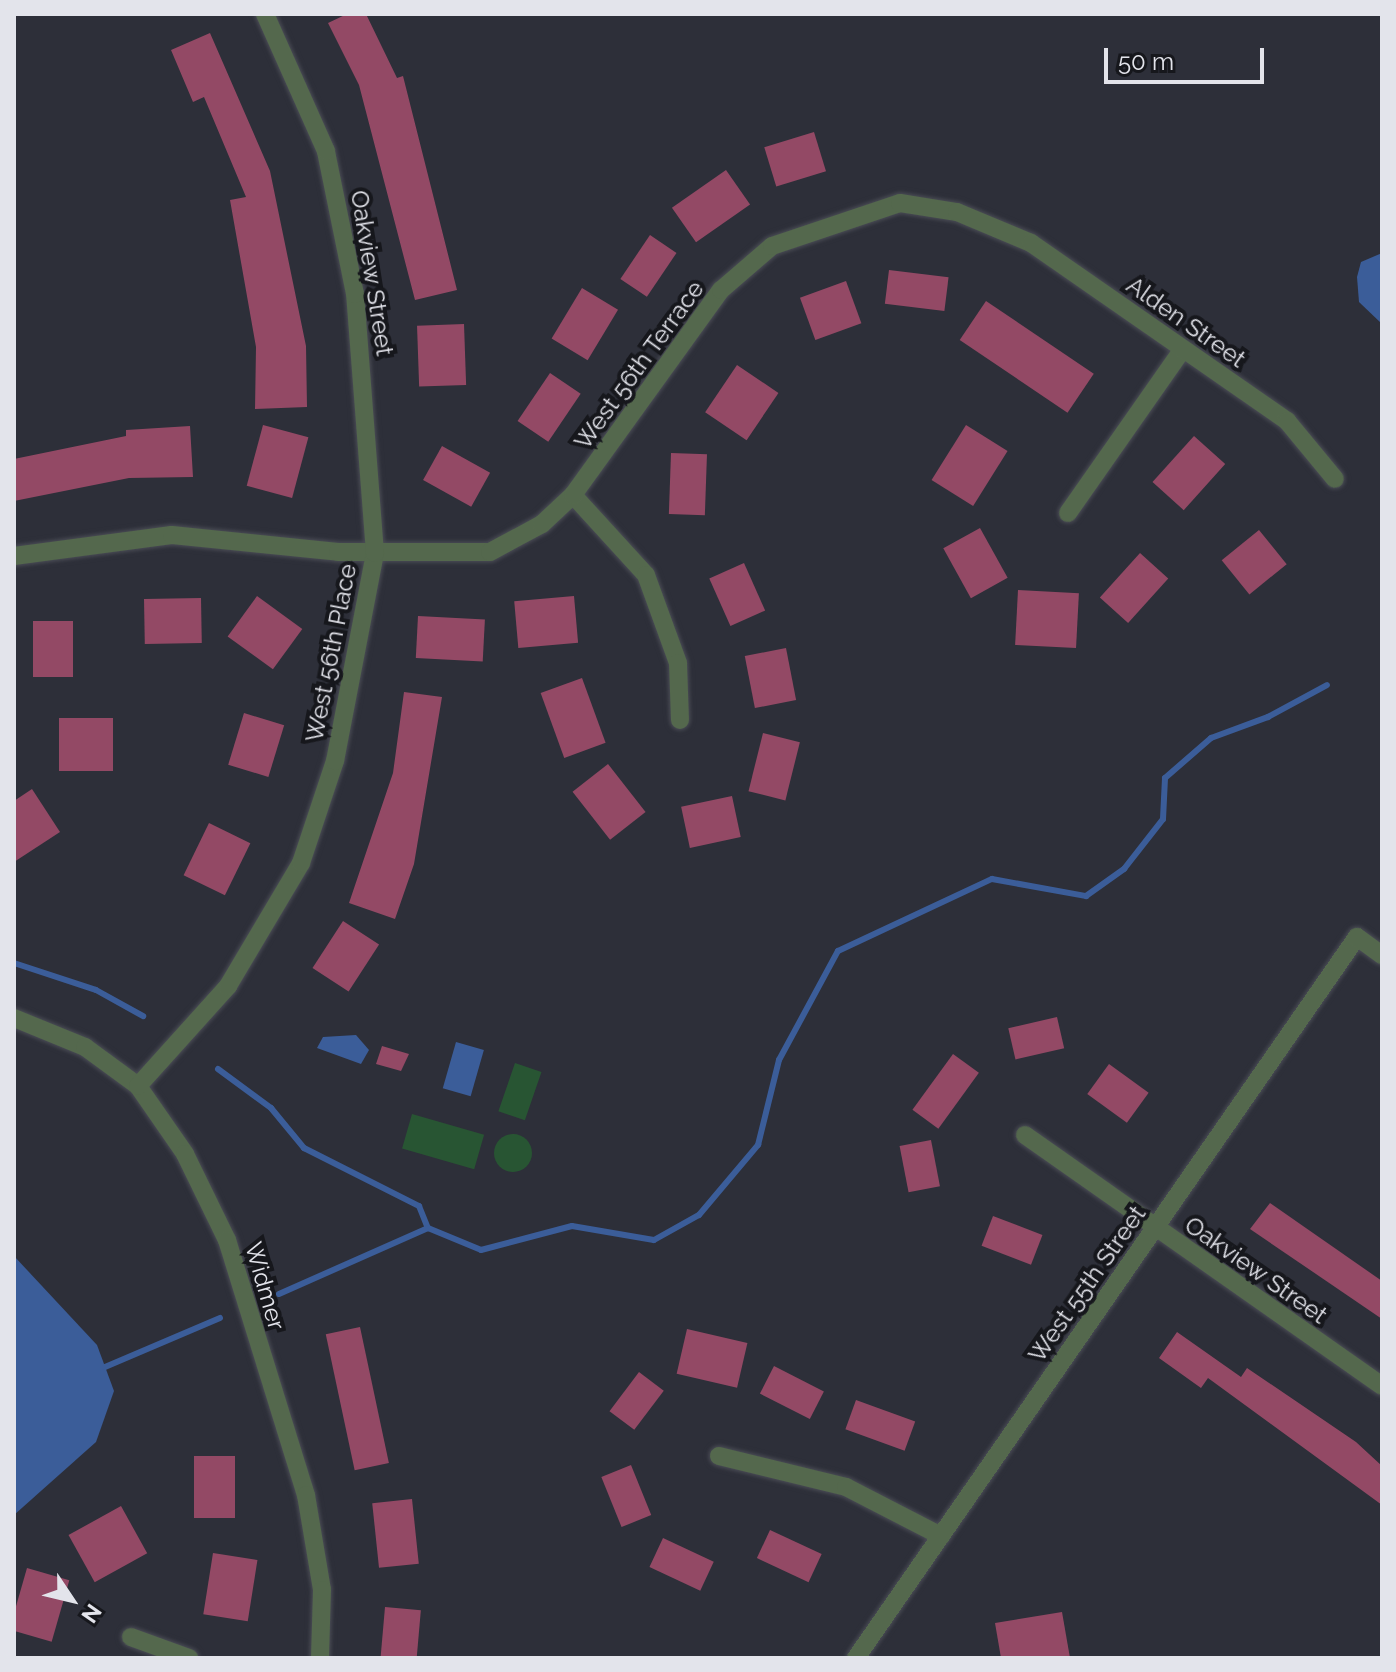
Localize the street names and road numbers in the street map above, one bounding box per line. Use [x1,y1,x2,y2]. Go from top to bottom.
street label: Oakview Street [345,188,399,358]
street label: Alden Street [1121,271,1251,373]
street label: West 56th Terrace [568,275,710,455]
street label: West 56th Place [300,562,362,744]
street label: West 55th Street [1022,1200,1152,1368]
street label: Oakview Street [1179,1210,1333,1330]
street label: Widmer [239,1239,291,1333]

